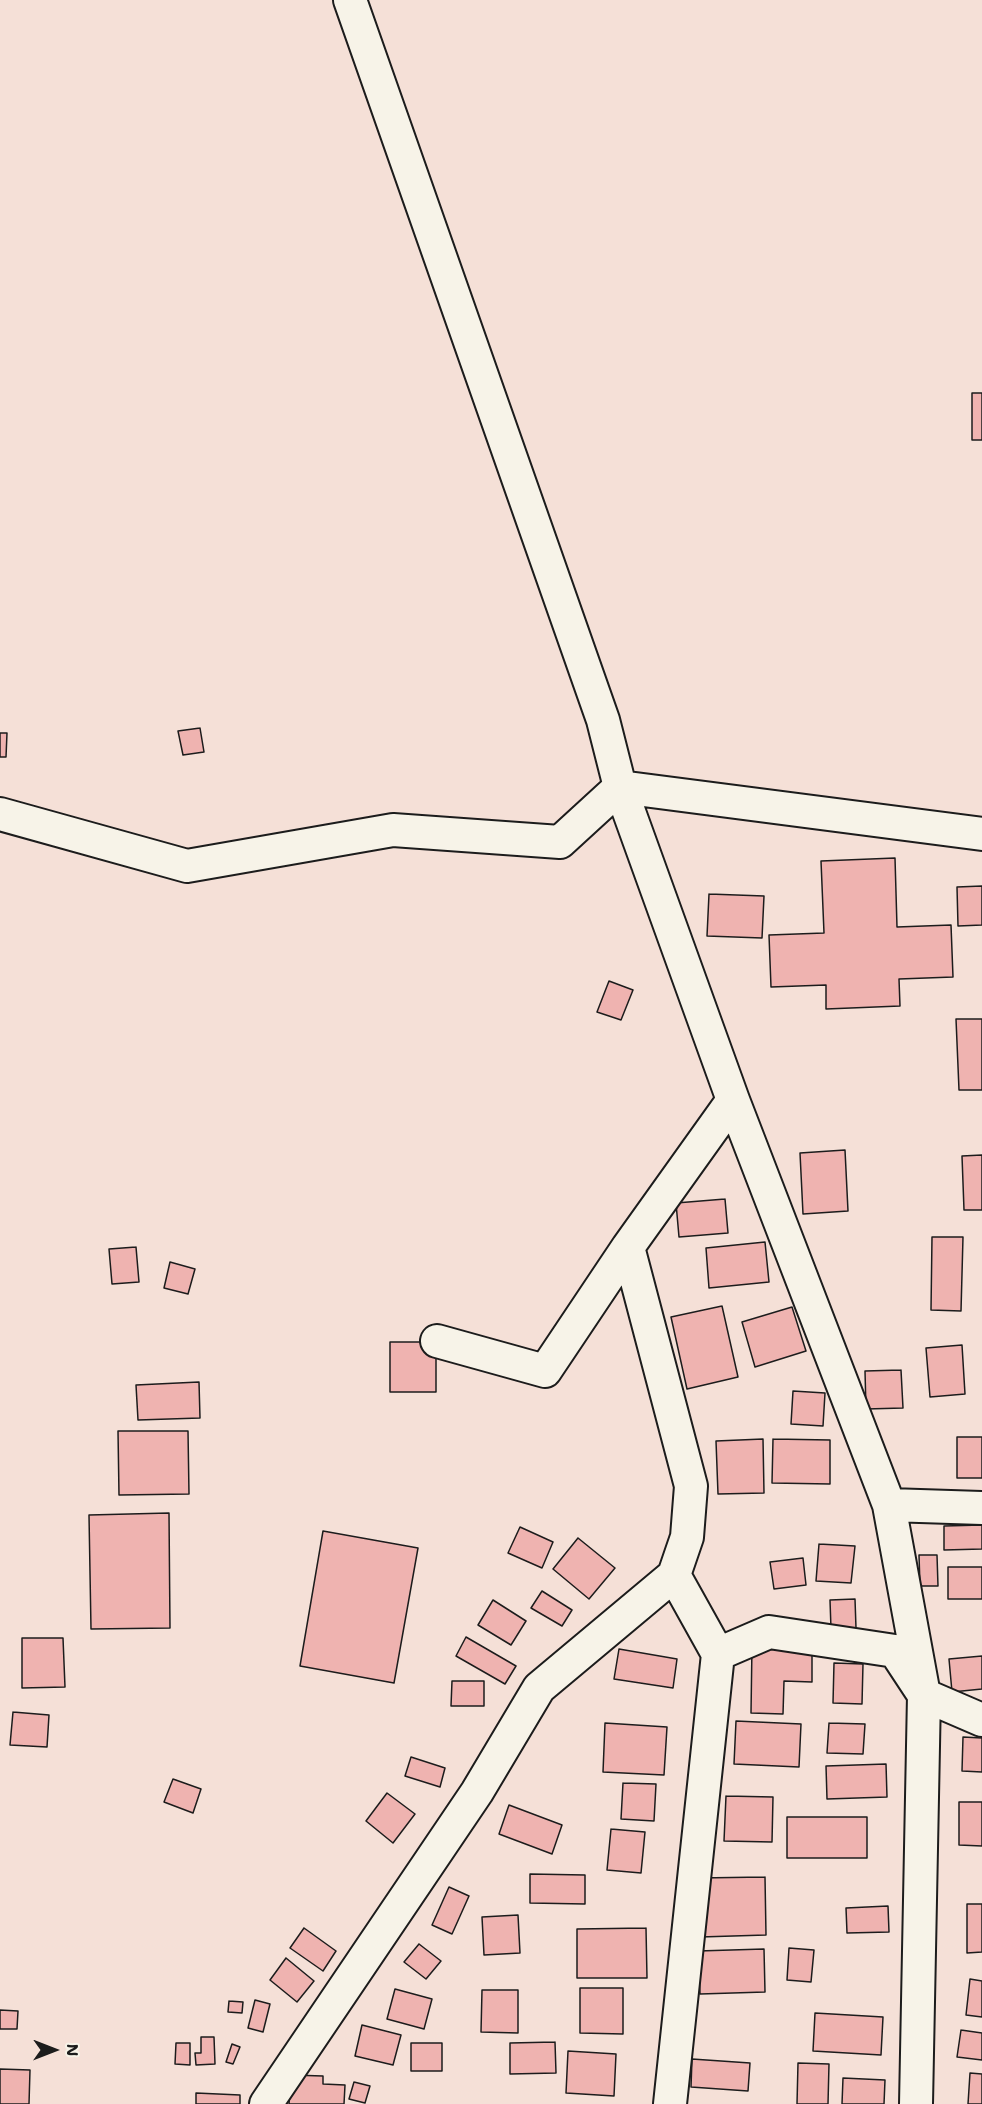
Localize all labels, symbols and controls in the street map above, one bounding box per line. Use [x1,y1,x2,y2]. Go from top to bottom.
north arrow [24,2020,84,2080]
text: N [62,2044,83,2056]

